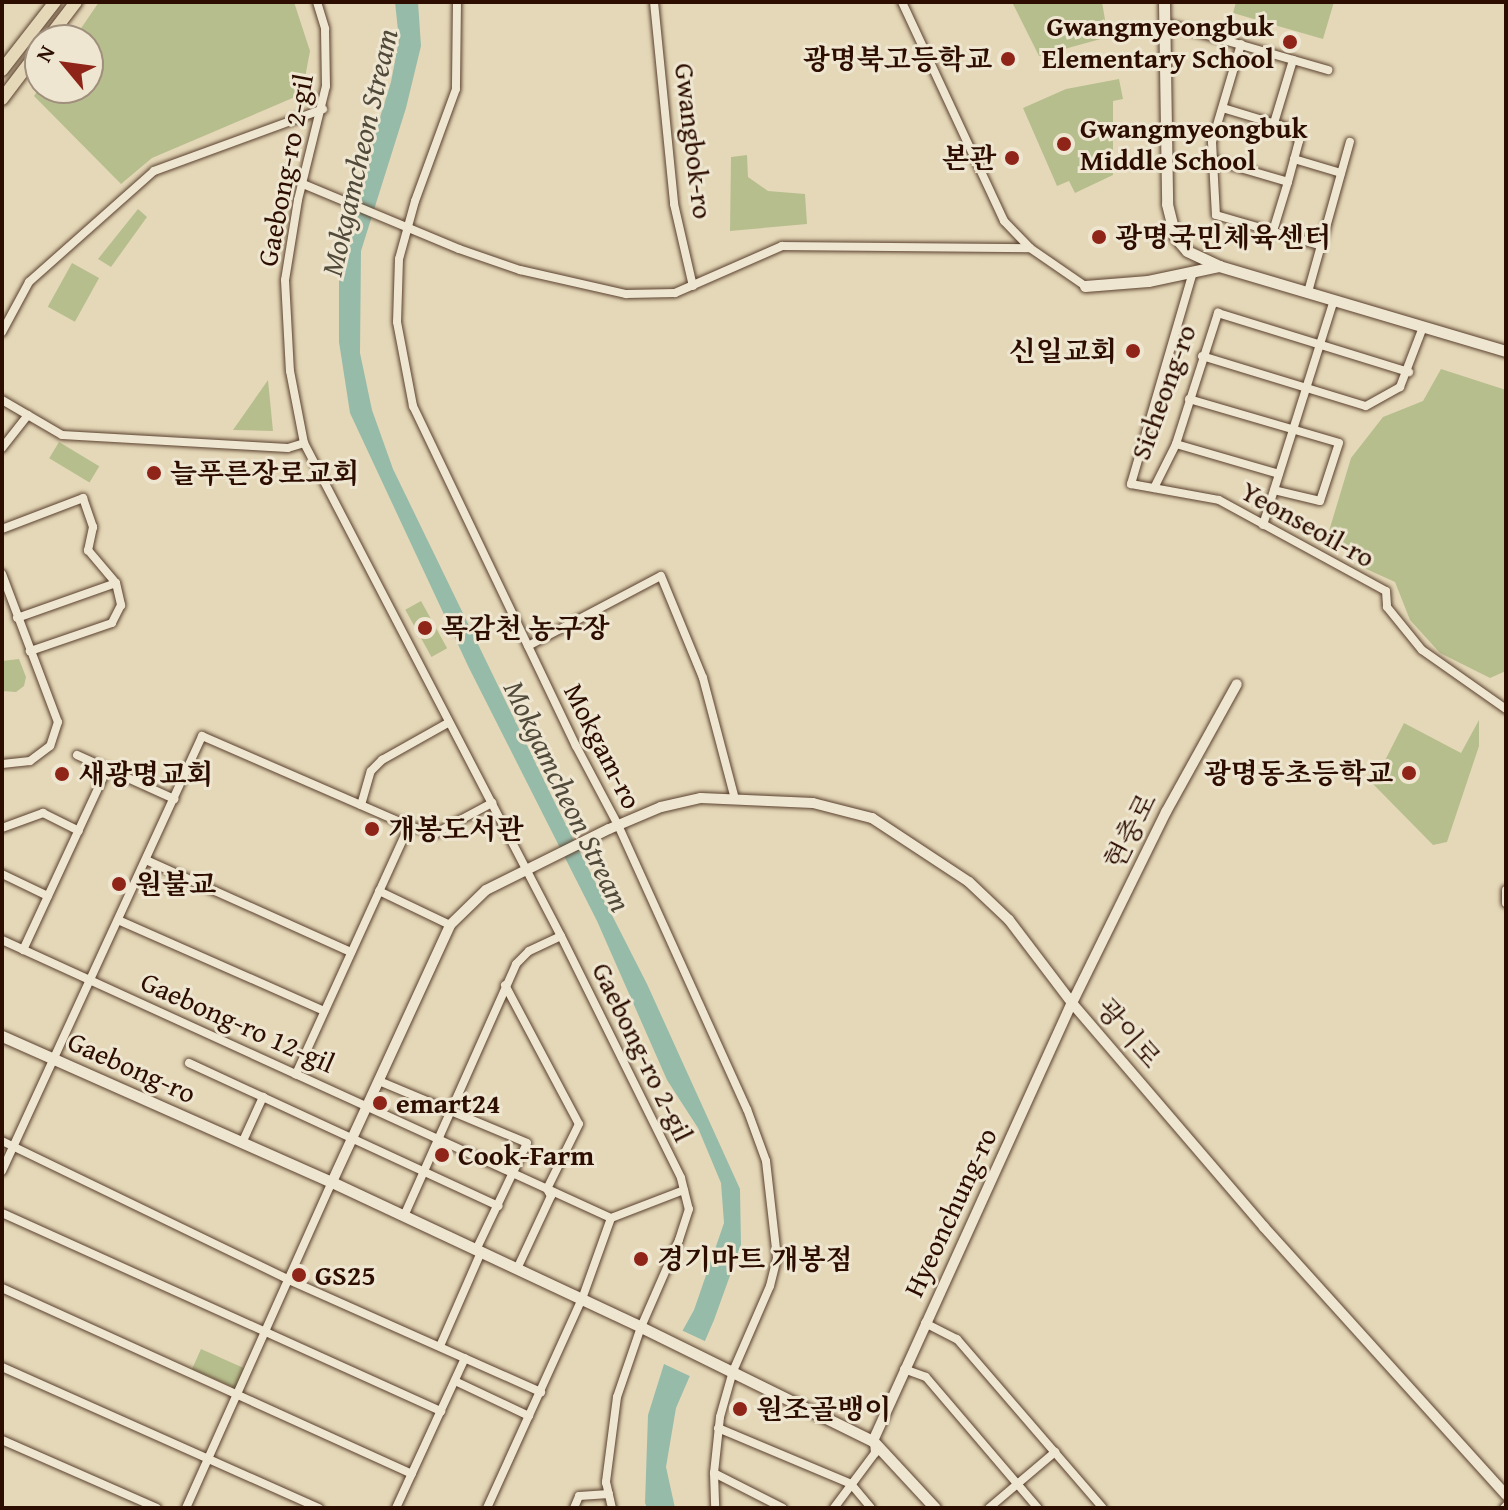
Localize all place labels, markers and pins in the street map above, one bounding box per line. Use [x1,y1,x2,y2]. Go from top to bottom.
place label: Gwangmyeongbuk Elementary School [1042,9,1274,75]
marker: Gwangmyeongbuk Elementary School [1281,33,1299,51]
place label: 광명북고등학교 [803,42,992,76]
marker: 광명북고등학교 [999,50,1017,68]
place label: Gwangmyeongbuk Middle School [1080,111,1307,177]
marker: Gwangmyeongbuk Middle School [1055,135,1073,153]
place label: 본관 [942,141,996,175]
marker: 본관 [1003,149,1021,167]
place label: 광명국민체육센터 [1115,220,1331,254]
marker: 광명국민체육센터 [1090,228,1108,246]
place label: 신일교회 [1009,334,1117,368]
marker: 신일교회 [1124,342,1142,360]
place label: 늘푸른장로교회 [170,456,359,490]
marker: 늘푸른장로교회 [145,464,163,482]
place label: 목감천 농구장 [441,611,609,645]
marker: 목감천 농구장 [416,619,434,637]
place label: 광명동초등학교 [1204,756,1393,790]
place label: 새광명교회 [78,757,213,791]
marker: 광명동초등학교 [1400,764,1418,782]
marker: 새광명교회 [53,765,71,783]
place label: 개봉도서관 [388,812,523,846]
marker: 개봉도서관 [363,820,381,838]
place label: 원불교 [135,867,216,901]
marker: 원불교 [110,875,128,893]
place label: emart24 [396,1086,501,1120]
marker: emart24 [371,1094,389,1112]
place label: Cook-Farm [458,1138,594,1172]
marker: Cook-Farm [433,1146,451,1164]
place label: 경기마트 개봉점 [657,1242,853,1276]
marker: 경기마트 개봉점 [632,1250,650,1268]
place label: GS25 [315,1258,376,1292]
marker: GS25 [290,1266,308,1284]
place label: 원조골뱅이 [756,1392,891,1426]
marker: 원조골뱅이 [731,1400,749,1418]

